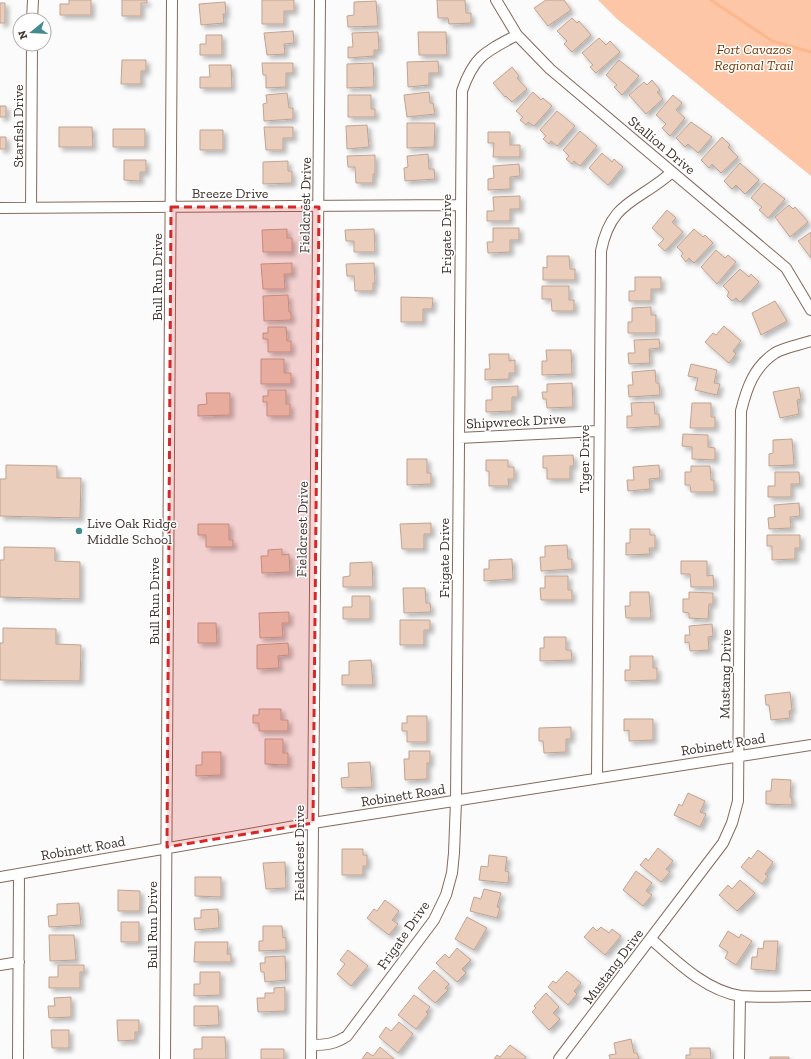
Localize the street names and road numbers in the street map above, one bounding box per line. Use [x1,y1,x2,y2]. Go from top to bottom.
street label: Starfish Drive [10,84,27,168]
street label: Stallion Drive [625,112,699,179]
street label: Fieldcrest Drive [296,156,315,253]
street label: Breeze Drive [192,185,269,202]
street label: Frigate Drive [438,194,455,274]
street label: Bull Run Drive [149,233,166,321]
street label: Shipwreck Drive [466,410,567,433]
street label: Tiger Drive [576,424,593,493]
street label: Fieldcrest Drive [293,480,312,577]
street label: Frigate Drive [436,518,453,598]
street label: Bull Run Drive [146,557,163,645]
street label: Mustang Drive [716,629,735,719]
street label: Robinett Road [680,729,767,760]
street label: Robinett Road [360,780,447,811]
street label: Fieldcrest Drive [291,805,308,901]
street label: Robinett Road [40,833,127,864]
street label: Bull Run Drive [144,881,161,969]
street label: Frigate Drive [374,897,434,973]
street label: Mustang Drive [580,925,647,1007]

